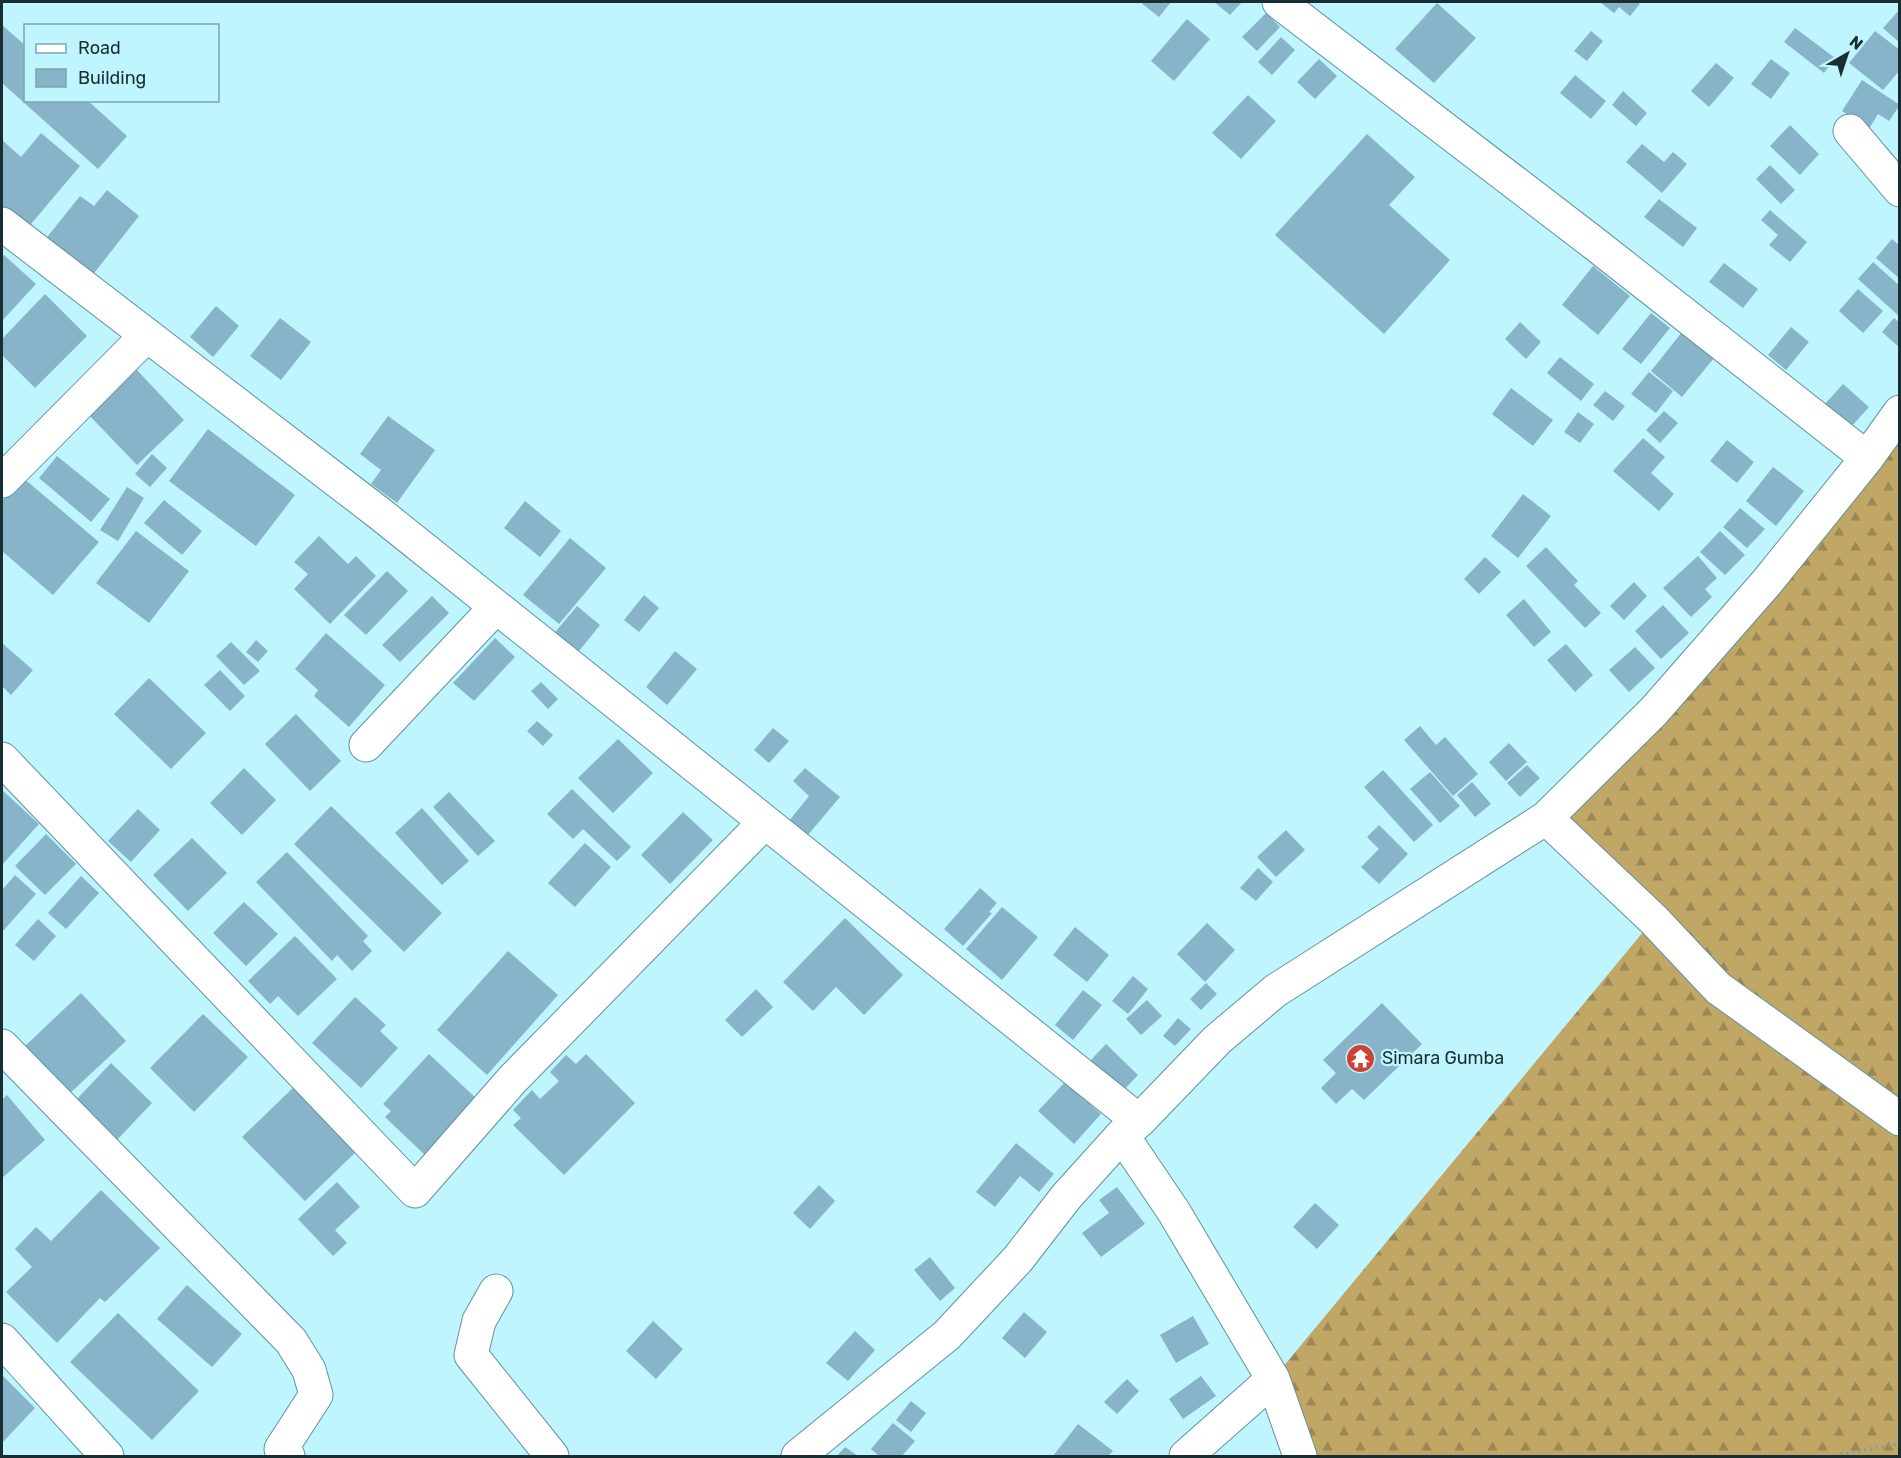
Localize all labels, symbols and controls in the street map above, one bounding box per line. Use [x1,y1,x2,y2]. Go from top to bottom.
legend [24,24,219,102]
north arrow [1817,24,1877,84]
text: N [1846,32,1867,54]
text: Road [78,37,121,59]
text: Building [78,67,146,89]
temple icon: Simara Gumba [1345,1042,1377,1074]
place label: Simara Gumba [1382,1047,1504,1069]

